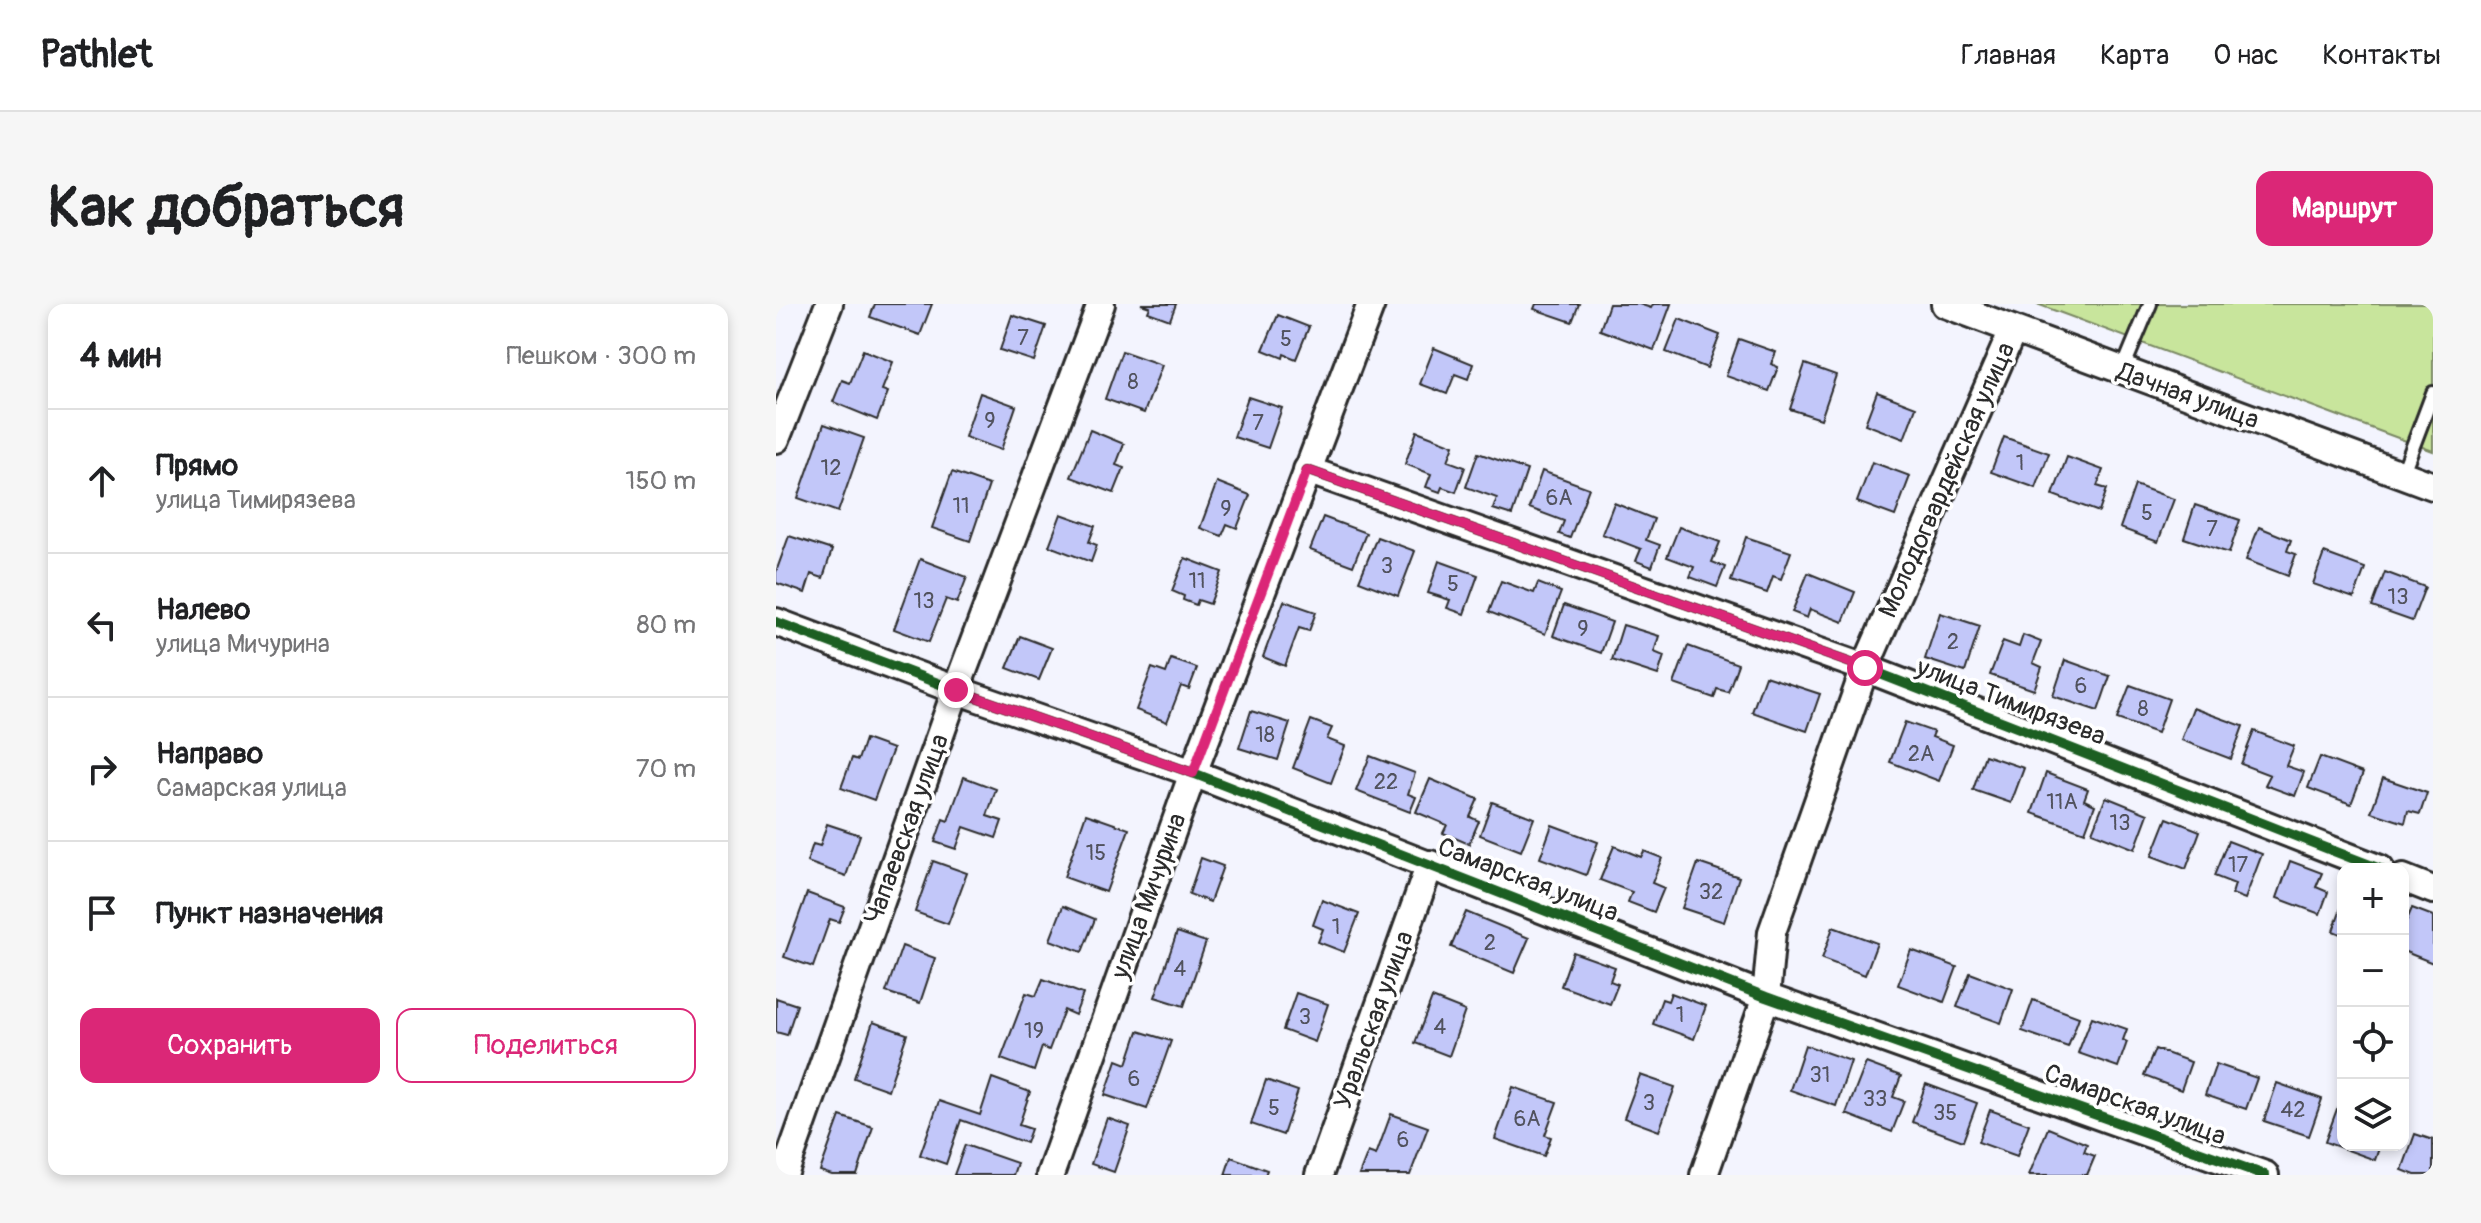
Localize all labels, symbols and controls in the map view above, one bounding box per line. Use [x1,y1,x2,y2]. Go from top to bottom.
text: Pathlet [40,31,152,79]
text: Главная [1961,38,2056,73]
text: Карта [2100,38,2169,73]
text: О нас [2213,38,2278,73]
text: Контакты [2322,38,2441,73]
button: Маршрут [2256,171,2433,246]
text: Как добраться [48,174,404,243]
house number: 7 [1017,324,1029,352]
house number: 5 [1280,325,1292,353]
text: 4 мин [80,335,162,378]
street label: Молодогвардейская улица [1872,337,2022,623]
text: Пешком · 300 m [506,340,696,372]
street label: Дачная улица [2112,355,2263,436]
house number: 8 [1127,368,1139,396]
house number: 9 [984,407,996,435]
house number: 7 [1252,409,1264,437]
text: Прямо [156,447,238,484]
house number: 1 [2016,449,2024,477]
house number: 12 [821,454,841,482]
icon: ahead [80,459,124,503]
text: 150 m [625,465,696,497]
text: улица Тимирязева [156,484,356,516]
house number: 6А [1545,484,1573,512]
house number: 11 [952,492,970,520]
house number: 9 [1220,495,1232,523]
house number: 5 [2141,499,2153,527]
house number: 7 [2206,515,2218,543]
house number: 3 [1381,552,1393,580]
house number: 11 [1188,567,1206,595]
house number: 5 [1447,570,1459,598]
house number: 13 [2388,583,2408,611]
house number: 13 [914,587,934,615]
text: Налево [156,591,250,628]
icon: left [80,603,124,647]
text: 80 m [636,609,696,641]
house number: 9 [1577,615,1589,643]
text: улица Мичурина [156,628,330,660]
house number: 2 [1947,628,1959,656]
route start [1847,650,1883,686]
street label: улица Тимирязева [1911,651,2110,753]
route end [938,672,974,708]
house number: 6 [2075,672,2087,700]
house number: 8 [2137,695,2149,723]
house number: 18 [1255,721,1275,749]
street label: Чапаевская улица [858,730,956,928]
text: Направо [156,735,263,772]
house number: 2А [1908,740,1934,768]
icon: right [80,747,124,791]
text: 70 m [636,753,696,785]
house number: 22 [1374,768,1398,796]
text: Самарская улица [156,772,347,804]
house number: 11А [2046,788,2078,816]
street label: улица Мичурина [1104,809,1194,984]
house number: 13 [2110,809,2130,837]
street label: Самарская улица [1433,831,1623,929]
house number: 15 [1086,839,1106,867]
house number: 17 [2228,851,2248,879]
map controls [2337,863,2409,1151]
button: + [2337,863,2409,935]
house number: 32 [1699,878,1723,906]
icon: arrive [80,891,124,935]
text: Пункт назначения [156,895,383,932]
house number: 1 [1332,913,1340,941]
street label: Уральская улица [1327,927,1421,1113]
house number: 2 [1484,929,1496,957]
button: − [2337,935,2409,1007]
house number: 4 [1174,955,1187,983]
house number: 1 [1676,1001,1684,1029]
house number: 3 [1299,1003,1311,1031]
button: locate [2337,1007,2409,1079]
button: Сохранить [80,1008,380,1083]
button: Поделиться [396,1008,696,1083]
house number: 4 [1434,1013,1447,1041]
house number: 19 [1024,1017,1044,1045]
street label: Самарская улица [2040,1057,2230,1153]
house number: 31 [1810,1061,1830,1089]
house number: 6 [1128,1065,1140,1093]
button: layers [2337,1079,2409,1151]
house number: 33 [1863,1085,1887,1113]
house number: 3 [1643,1089,1655,1117]
house number: 5 [1268,1094,1280,1122]
house number: 42 [2280,1096,2306,1124]
house number: 35 [1933,1099,1957,1127]
house number: 6А [1513,1105,1541,1133]
house number: 6 [1397,1126,1409,1154]

